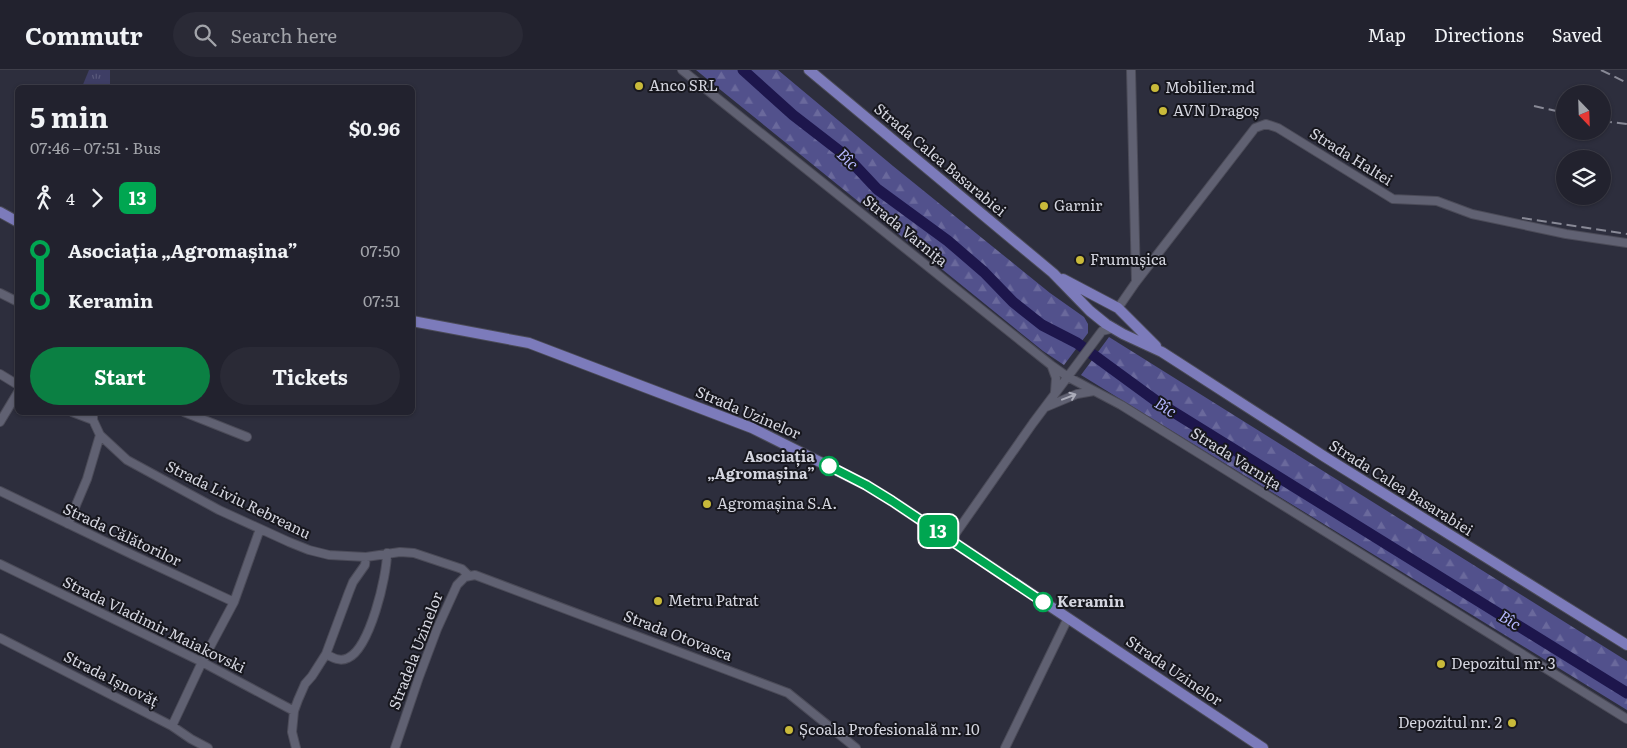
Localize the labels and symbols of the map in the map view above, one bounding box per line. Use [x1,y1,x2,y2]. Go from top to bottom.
place label: Anco SRL [649,73,718,96]
place label: Mobilier.md [1165,75,1255,98]
marker: Anco SRL [633,80,645,92]
marker: Mobilier.md [1149,82,1161,94]
north arrow [1556,85,1611,140]
street label: Strada Calea Basarabiei [870,97,1012,221]
place label: AVN Dragoș [1173,98,1259,121]
marker: AVN Dragoș [1157,105,1169,117]
street label: Strada Haltei [1306,121,1398,190]
water label: Bîc [832,142,865,175]
street label: Strada Varnița [858,188,954,272]
place label: Garnir [1054,193,1102,216]
marker: Garnir [1038,200,1050,212]
place label: Frumușica [1090,247,1167,270]
marker: Frumușica [1074,254,1086,266]
street label: Strada Uzinelor [693,379,805,444]
water label: Bîc [1151,390,1183,422]
one-way arrow [1060,392,1076,401]
street label: Strada Varnița [1187,421,1288,495]
street label: Strada Calea Basarabiei [1325,433,1478,541]
place label: Asociația „Agromașina” [707,444,815,484]
street label: Strada Liviu Rebreanu [162,453,316,544]
marker: Asociația „Agromașina” [819,456,839,476]
place label: Agromașina S.A. [717,491,837,514]
street label: Strada Călătorilor [60,496,186,571]
marker: Agromașina S.A. [701,498,713,510]
line badge: 13 [916,515,960,547]
street label: Strada Vladimir Maiakovski [59,569,250,678]
street label: Stradela Uzinelor [382,588,448,713]
place label: Metru Patrat [668,588,759,611]
place label: Keramin [1057,589,1125,612]
marker: Keramin [1033,592,1053,612]
marker: Metru Patrat [652,595,664,607]
street label: Strada Otovasca [621,603,737,666]
water label: Bîc [1495,603,1527,635]
street label: Strada Uzinelor [1122,629,1228,711]
street label: Strada Ișnovăț [60,644,163,711]
place label: Depozitul nr. 3 [1451,651,1556,674]
marker: Depozitul nr. 3 [1435,658,1447,670]
place label: Depozitul nr. 2 [1398,710,1502,733]
place label: Școala Profesională nr. 10 [799,717,980,740]
marker: Depozitul nr. 2 [1506,717,1518,729]
marker: Școala Profesională nr. 10 [783,724,795,736]

